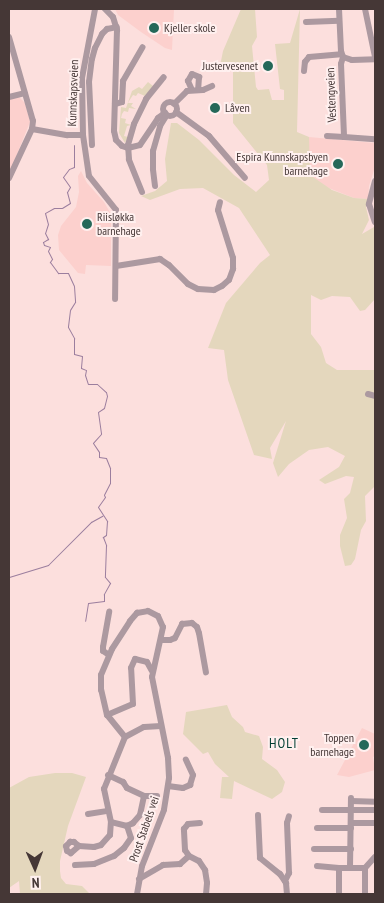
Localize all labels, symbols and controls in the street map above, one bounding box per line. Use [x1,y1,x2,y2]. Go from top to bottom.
place label: Kjeller skole [164,21,215,35]
marker: Kjeller skole [148,22,160,34]
street label: Kunnskapsveien [65,59,81,127]
place label: Justervesenet [202,59,258,73]
marker: Justervesenet [262,60,274,72]
street label: Vestengveien [323,67,339,123]
place label: Låven [225,101,250,115]
marker: Låven [209,102,221,114]
place label: Espira Kunnskapsbyen barnehage [236,150,328,178]
marker: Espira Kunnskapsbyen barnehage [332,158,344,170]
place label: Riisløkka barnehage [97,210,141,238]
marker: Riisløkka barnehage [81,218,93,230]
place label: Toppen barnehage [310,731,354,759]
district label: HOLT [269,735,299,751]
marker: Toppen barnehage [358,739,370,751]
street label: Prost Stabels vei [126,794,162,864]
north arrow [10,843,60,893]
text: N [31,874,40,892]

